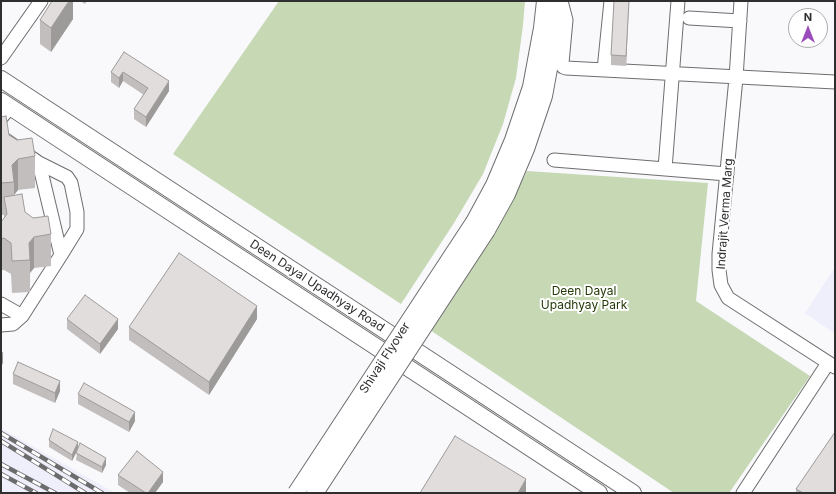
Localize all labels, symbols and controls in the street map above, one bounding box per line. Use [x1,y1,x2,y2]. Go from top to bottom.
north arrow [788,8,828,48]
text: N [804,10,812,24]
street label: Indrajit Verma Marg [714,158,736,270]
street label: Deen Dayal Upadhyay Road [247,237,387,335]
park label: Deen Dayal Upadhyay Park [541,284,627,312]
street label: Shivaji Flyover [357,320,413,396]

